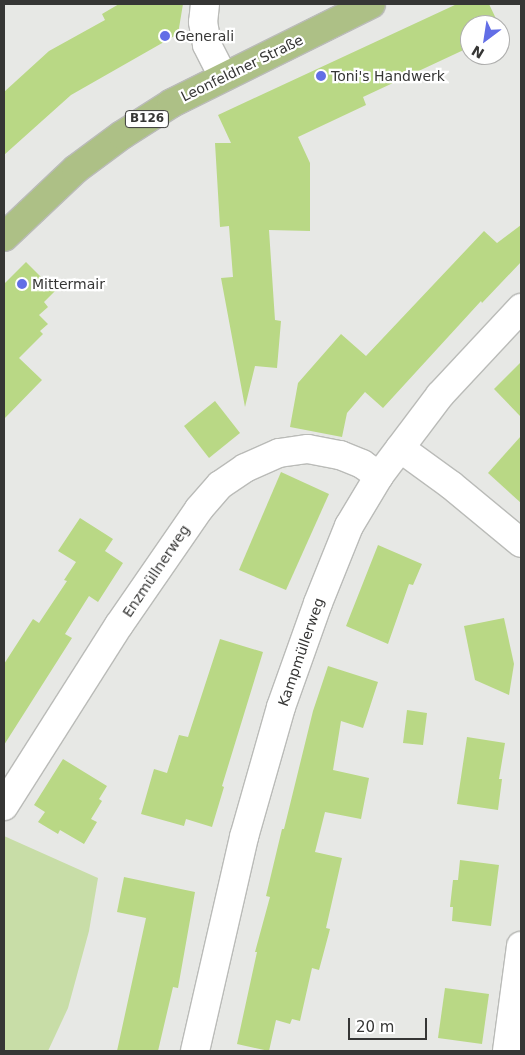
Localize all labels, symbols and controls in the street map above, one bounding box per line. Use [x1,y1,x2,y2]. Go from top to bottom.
north arrow [460,15,510,65]
place label: Generali [175,28,234,44]
marker: Generali [159,30,171,42]
street label: Leonfeldner Straße [178,31,306,105]
text: N [469,42,487,62]
place label: Toni's Handwerk [331,68,445,84]
marker: Toni's Handwerk [315,70,327,82]
road number: B126 [124,110,170,128]
place label: Mittermair [32,276,105,292]
marker: Mittermair [16,278,28,290]
street label: Enzmüllnerweg [119,522,193,620]
street label: Kampmüllerweg [275,596,327,708]
scale bar [350,1008,429,1040]
text: 20 m [356,1018,394,1036]

